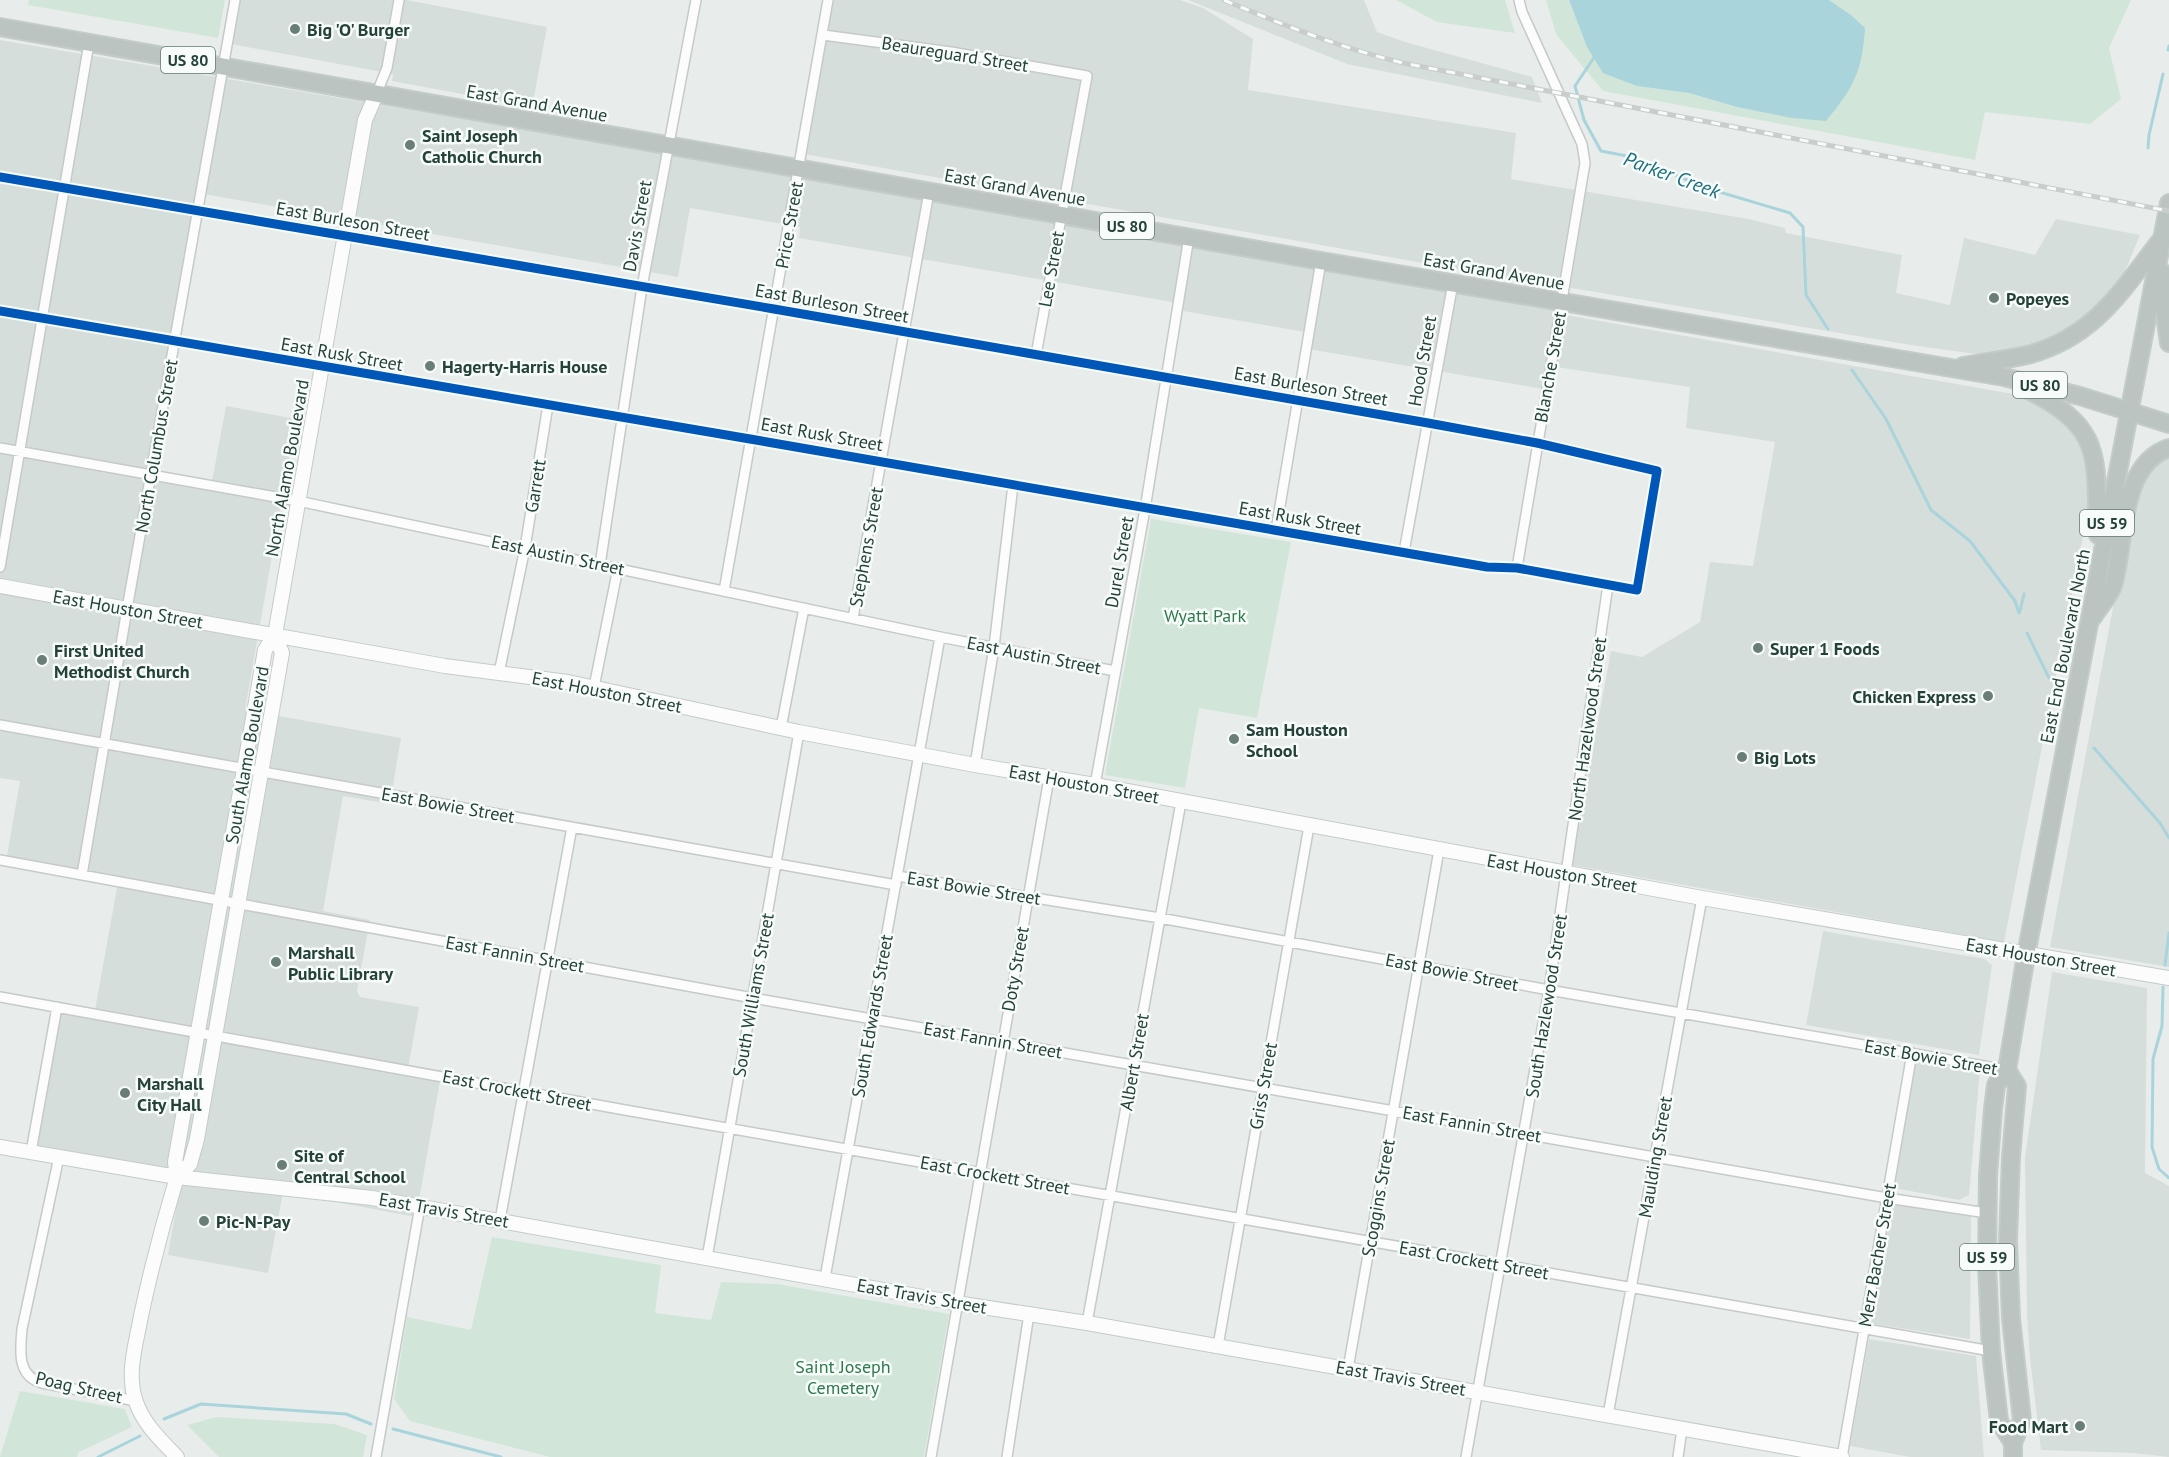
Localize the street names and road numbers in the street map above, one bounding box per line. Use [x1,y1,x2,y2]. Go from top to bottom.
street label: Beaureguard Street [880,31,1030,77]
road number: US 80 [161,47,215,73]
street label: East Grand Avenue [465,79,609,127]
street label: East Grand Avenue [943,163,1087,211]
street label: Davis Street [618,178,656,274]
street label: Price Street [770,180,808,270]
street label: East Burleson Street [274,196,432,246]
road number: US 80 [1100,213,1154,239]
street label: Lee Street [1033,229,1069,309]
street label: East Grand Avenue [1422,247,1566,295]
street label: East Burleson Street [753,278,911,328]
street label: Blanche Street [1529,310,1571,424]
street label: Hood Street [1403,314,1441,408]
street label: East Rusk Street [279,332,405,376]
street label: North Columbus Street [129,357,183,535]
street label: East Burleson Street [1232,361,1390,411]
road number: US 80 [2013,372,2067,398]
street label: North Alamo Boulevard [260,378,314,558]
street label: East Rusk Street [759,412,885,456]
street label: Garrett [519,458,551,514]
street label: Stephens Street [844,485,888,609]
street label: East Rusk Street [1237,496,1363,540]
road number: US 59 [2080,510,2134,536]
street label: Durel Street [1100,514,1138,610]
street label: East Austin Street [489,530,627,580]
street label: East End Boulevard North [2035,547,2095,745]
street label: East Houston Street [51,584,205,634]
street label: East Austin Street [965,631,1103,679]
street label: North Hazelwood Street [1563,636,1611,822]
street label: South Alamo Boulevard [220,664,274,846]
street label: East Houston Street [530,666,684,718]
street label: East Houston Street [1007,759,1161,809]
street label: East Bowie Street [380,782,516,828]
street label: East Houston Street [1485,848,1639,898]
street label: East Bowie Street [906,866,1042,910]
street label: South Williams Street [727,911,779,1079]
street label: South Hazlewood Street [1520,912,1572,1100]
street label: Doty Street [996,925,1034,1013]
street label: East Fannin Street [444,930,586,978]
street label: East Houston Street [1964,932,2118,982]
street label: South Edwards Street [846,933,898,1099]
street label: East Bowie Street [1384,948,1520,996]
street label: Albert Street [1114,1012,1154,1112]
street label: East Fannin Street [922,1016,1064,1064]
street label: East Bowie Street [1863,1034,1999,1080]
street label: Griss Street [1244,1041,1282,1131]
street label: East Crockett Street [440,1064,594,1116]
street label: Maulding Street [1633,1094,1677,1220]
street label: East Fannin Street [1401,1100,1543,1148]
street label: Scoggins Street [1356,1137,1400,1259]
street label: East Crockett Street [918,1151,1072,1199]
street label: Merz Bacher Street [1853,1181,1901,1329]
street label: East Travis Street [377,1187,511,1233]
street label: East Crockett Street [1397,1236,1551,1284]
road number: US 59 [1960,1244,2014,1270]
street label: East Travis Street [855,1273,989,1319]
street label: East Travis Street [1334,1355,1468,1401]
street label: Poag Street [33,1366,125,1408]

